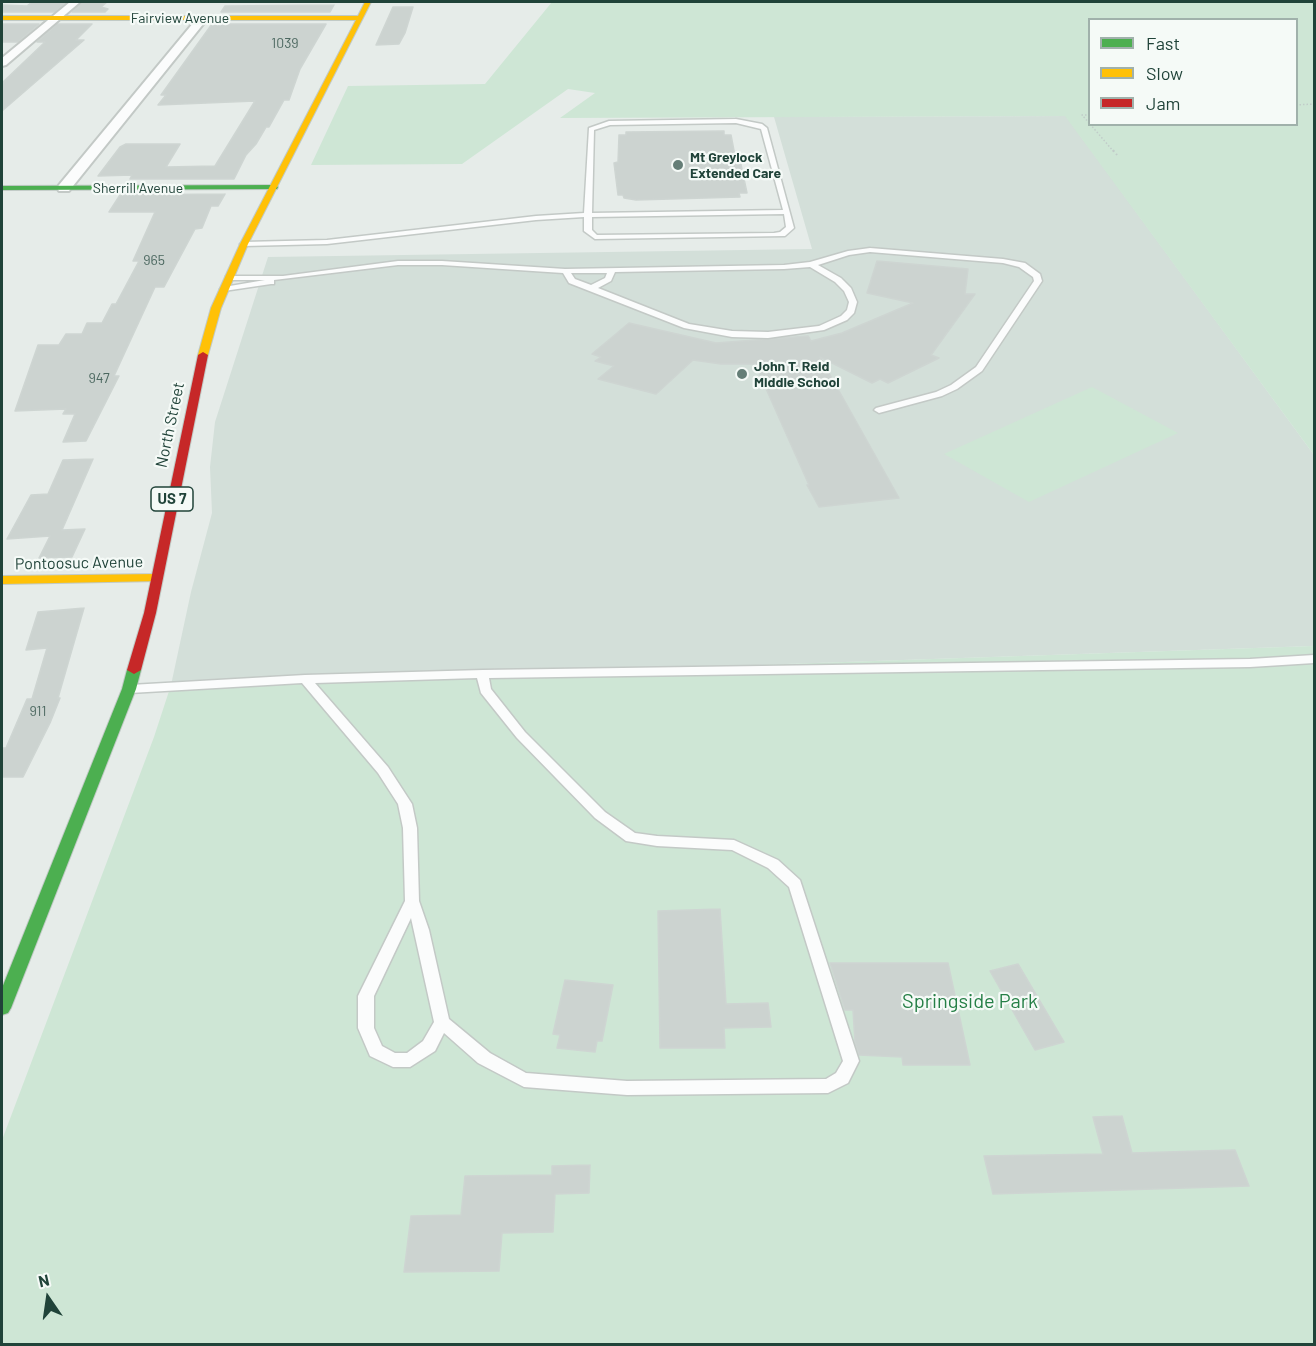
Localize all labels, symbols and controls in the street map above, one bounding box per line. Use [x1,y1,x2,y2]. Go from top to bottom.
street label: Fairview Avenue [131,10,229,26]
legend [1088,18,1298,126]
text: Fast [1146,32,1180,54]
house number: 1039 [271,35,299,51]
text: Slow [1146,62,1183,84]
text: Jam [1146,92,1180,114]
place label: Mt Greylock Extended Care [690,149,781,182]
marker: Mt Greylock Extended Care [671,158,685,172]
street label: Sherrill Avenue [93,180,183,196]
house number: 965 [143,252,165,268]
place label: John T. Reid Middle School [754,358,840,390]
marker: John T. Reid Middle School [735,367,749,381]
house number: 947 [88,370,110,386]
street label: North Street [152,380,188,470]
road number: US 7 [151,487,193,511]
street label: Pontoosuc Avenue [15,552,143,574]
house number: 911 [30,703,46,719]
park label: Springside Park [902,989,1038,1013]
north arrow [18,1268,78,1328]
text: N [37,1270,51,1290]

